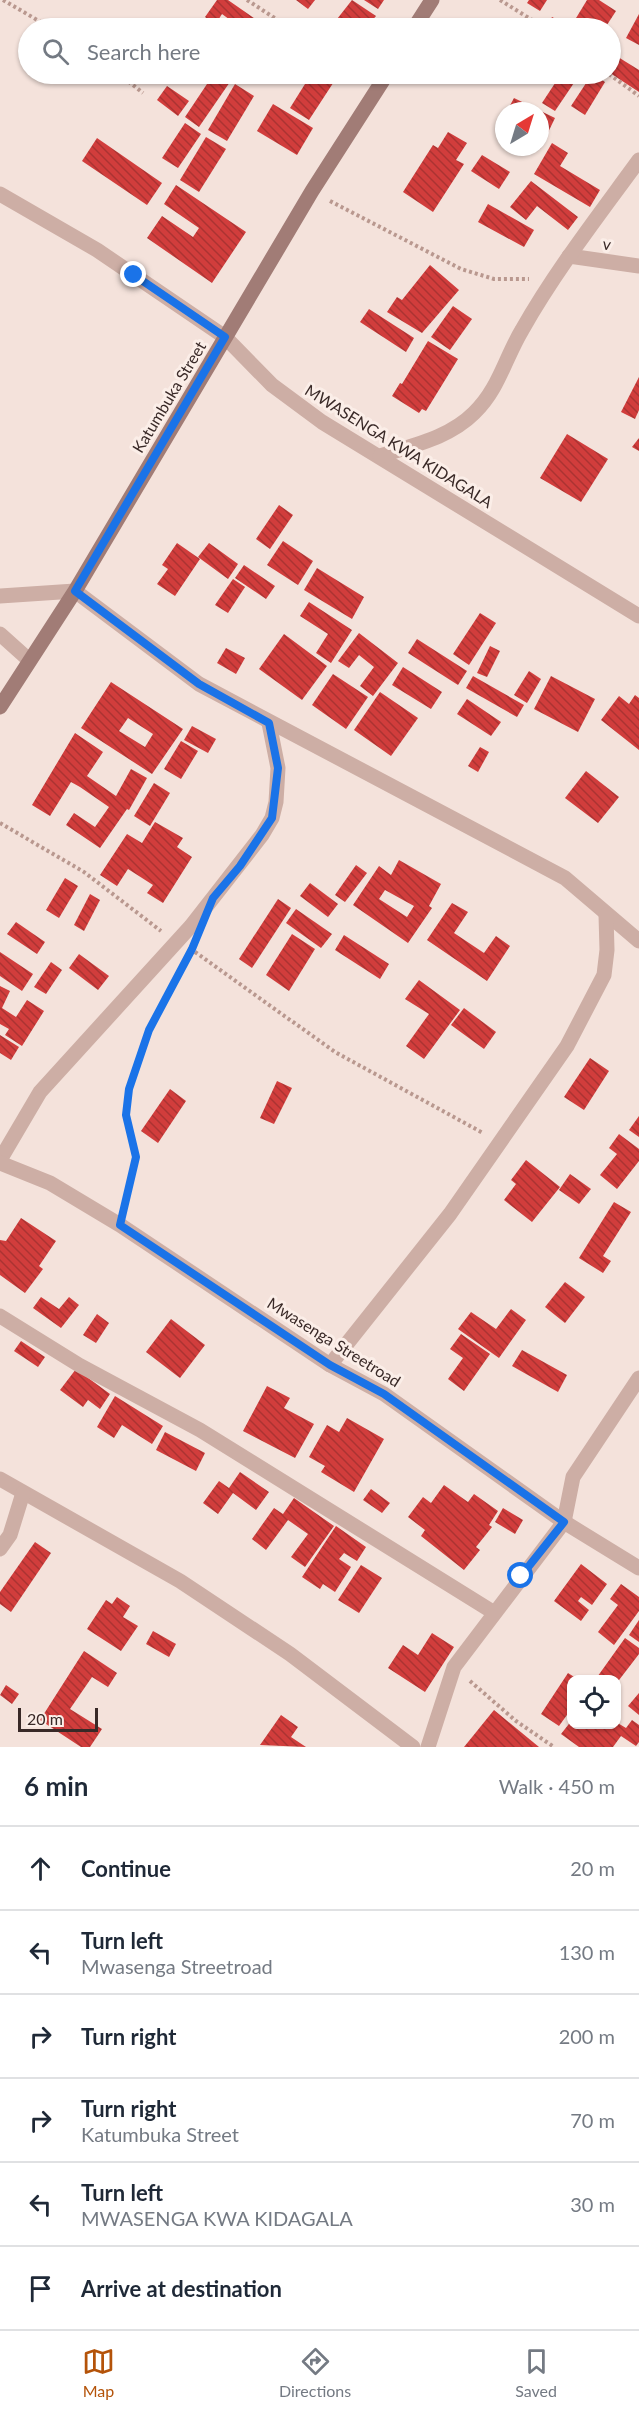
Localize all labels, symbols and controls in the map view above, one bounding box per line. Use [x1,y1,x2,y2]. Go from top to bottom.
search box [18,18,621,84]
icon: search [39,35,72,68]
text: Search here [87,38,200,65]
north arrow [495,102,549,156]
street label: v [602,234,613,254]
route end [120,261,146,287]
street label: Katumbuka Street [128,337,209,456]
street label: MWASENGA KWA KIDAGALA [302,380,497,511]
street label: Mwasenga Streetroad [264,1293,404,1390]
route start [507,1562,533,1588]
map controls [567,1675,621,1729]
button: locate [567,1675,621,1729]
scale bar [18,1705,98,1732]
text: 20 m [27,1709,63,1728]
text: 6 min [24,1770,88,1802]
text: Walk · 450 m [499,1774,615,1798]
icon: ahead [24,1852,57,1885]
text: Continue [81,1855,171,1882]
text: 20 m [570,1856,615,1880]
text: Turn left [81,1927,163,1954]
icon: left [24,1936,57,1969]
text: 130 m [559,1940,615,1964]
text: Mwasenga Streetroad [81,1954,273,1978]
icon: right [24,2020,57,2053]
text: Turn right [81,2023,176,2050]
text: 200 m [559,2024,615,2048]
text: Turn right [81,2095,176,2122]
icon: right [24,2104,57,2137]
text: 70 m [570,2108,615,2132]
text: Katumbuka Street [81,2122,239,2146]
text: Turn left [81,2179,163,2206]
icon: left [24,2188,57,2221]
text: 30 m [570,2192,615,2216]
text: MWASENGA KWA KIDAGALA [81,2206,353,2230]
icon: arrive [24,2272,57,2305]
text: Arrive at destination [81,2275,282,2302]
tab: Map [82,2345,115,2400]
tab: Directions [279,2345,351,2400]
tab: Saved [515,2345,557,2400]

